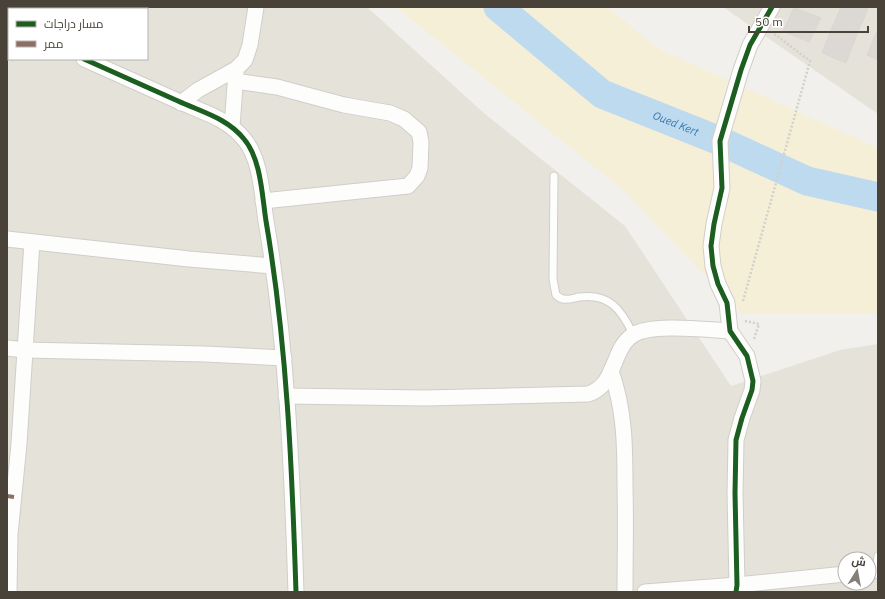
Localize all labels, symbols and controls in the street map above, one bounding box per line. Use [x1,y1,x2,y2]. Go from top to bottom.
legend [8,8,148,60]
scale bar [749,8,868,34]
text: 50 m [755,14,783,29]
text: مسار دراجات [44,16,103,31]
text: ممر [43,36,63,51]
water label: Oued Kert [651,108,701,139]
north arrow [837,551,877,591]
text: ش [851,553,867,569]

